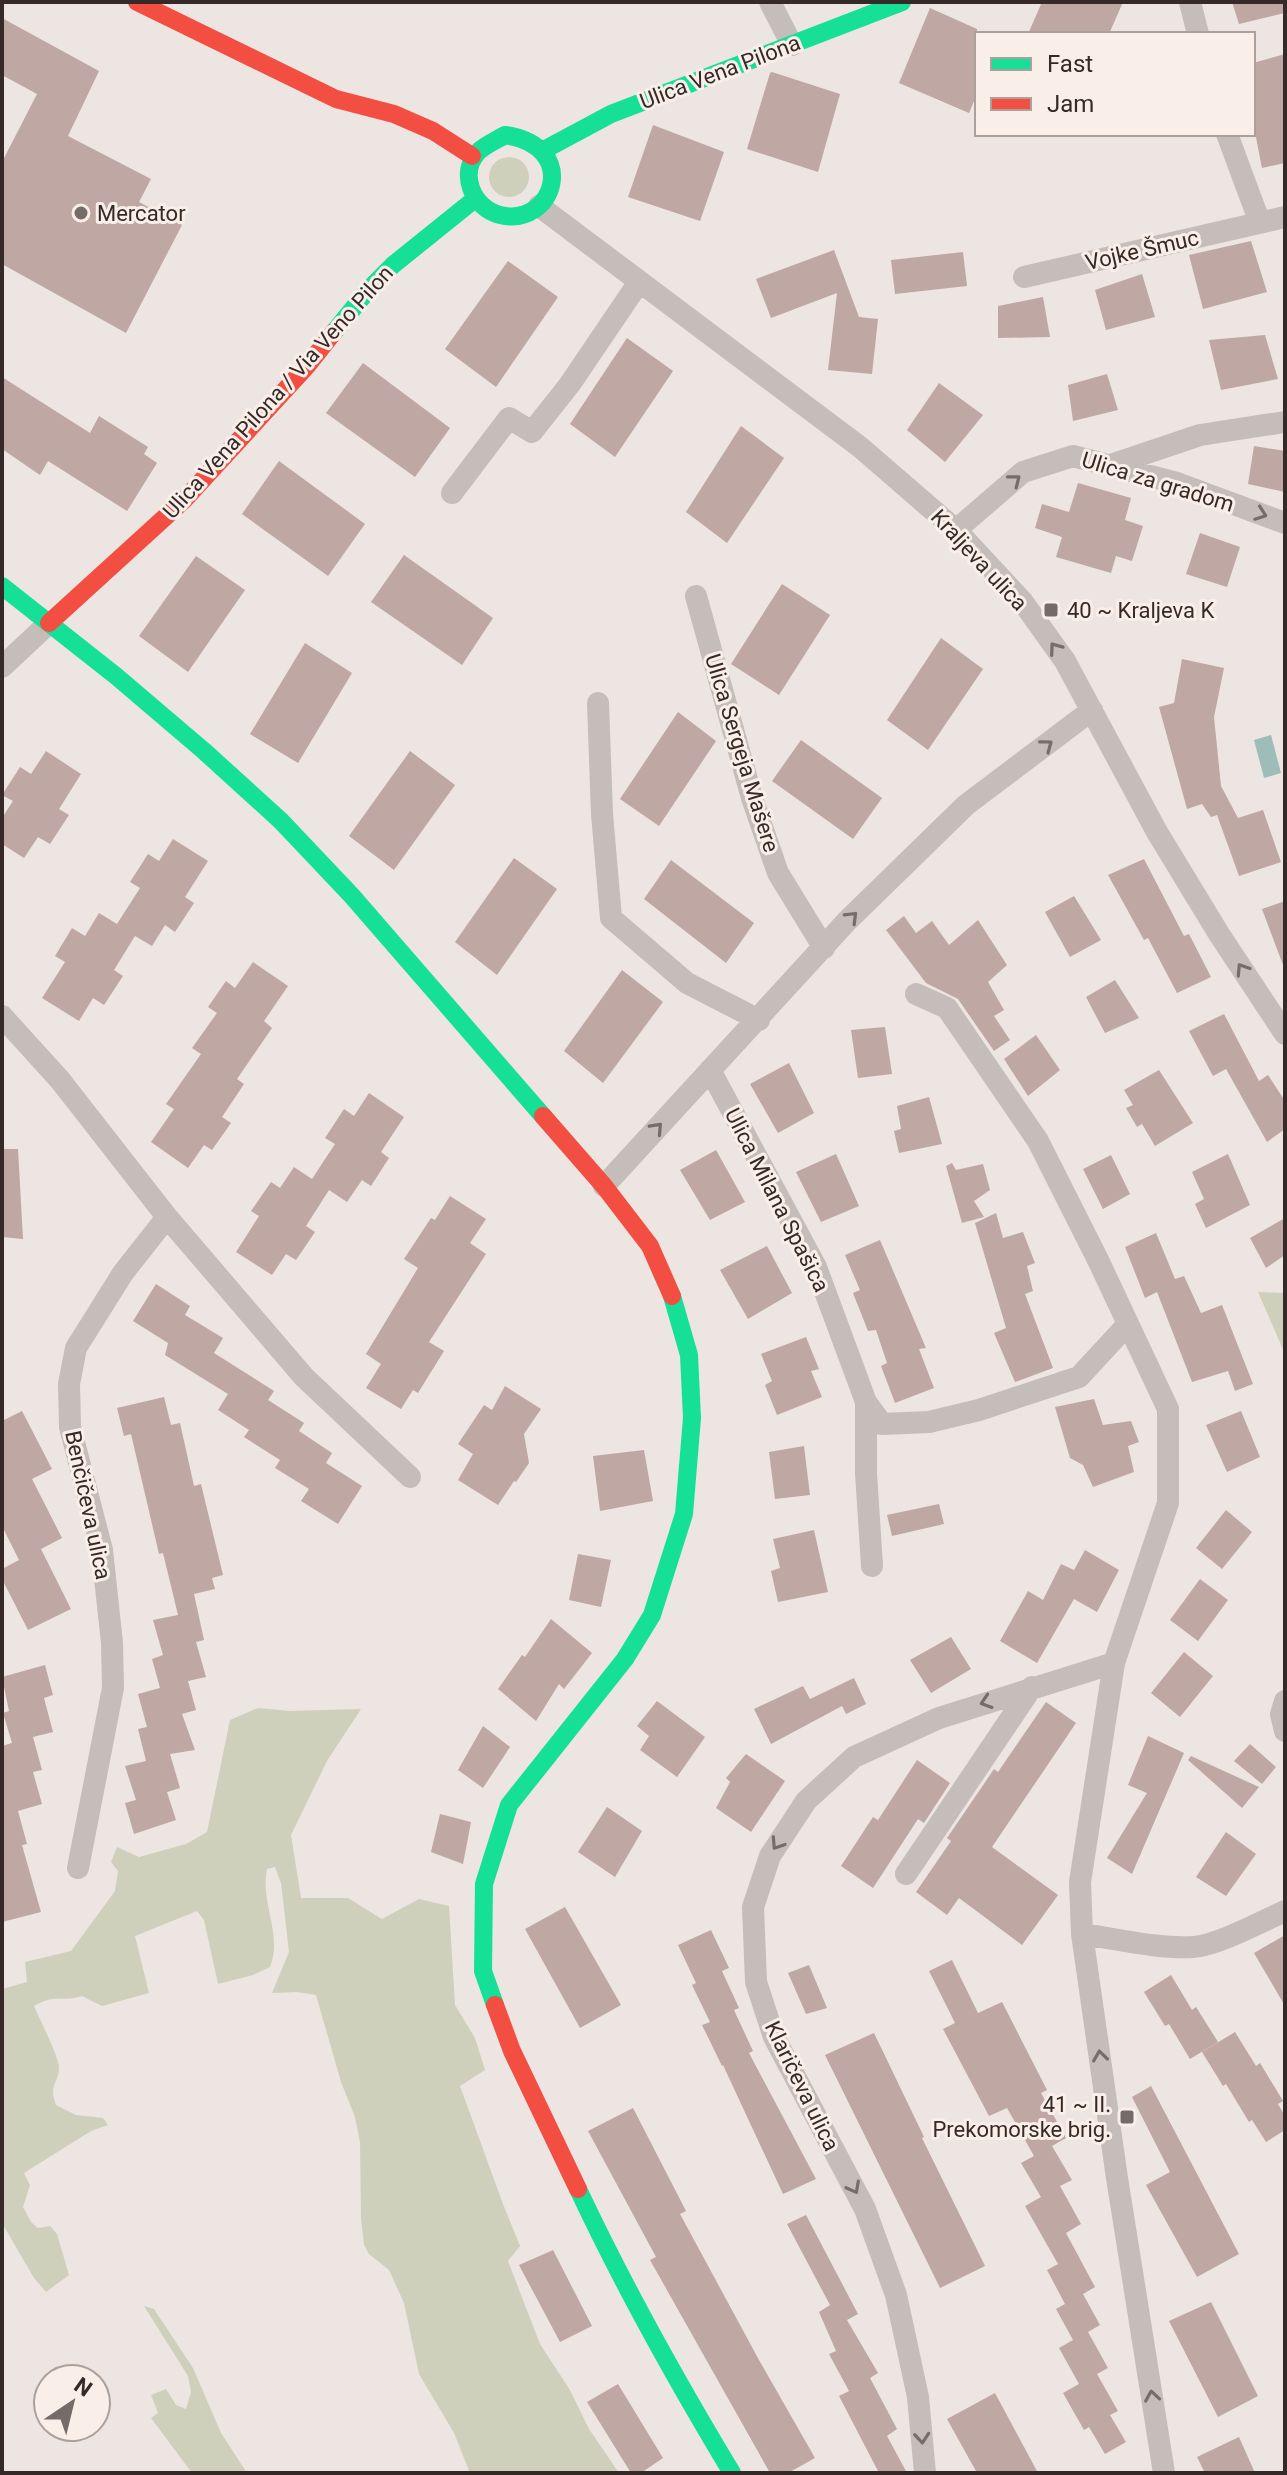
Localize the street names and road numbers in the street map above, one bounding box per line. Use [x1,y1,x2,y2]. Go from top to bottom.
street label: Ulica Vena Pilona [636,30,804,114]
street label: Vojke Šmuc [1083,224,1201,275]
street label: Ulica Vena Pilona / Via Veno Pilon [158,261,398,523]
street label: Ulica za gradom [1079,447,1237,517]
street label: Kraljeva ulica [926,504,1032,616]
street label: Ulica Sergeja Mašere [700,651,784,855]
street label: Ulica Milana Spašica [720,1104,834,1296]
street label: Benčičeva ulica [60,1428,116,1582]
street label: Klaričeva ulica [760,2017,844,2155]

